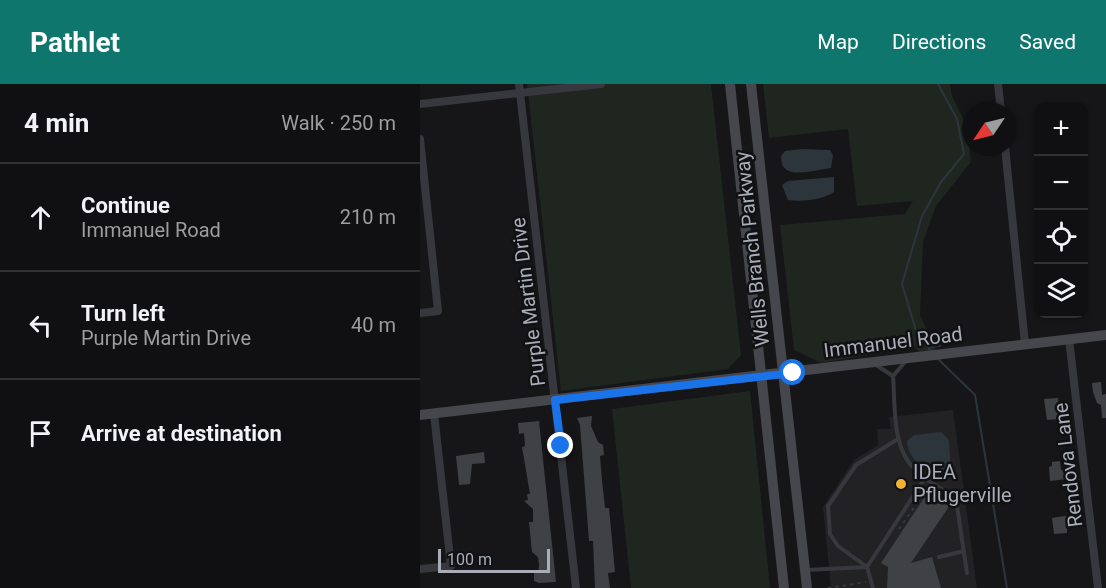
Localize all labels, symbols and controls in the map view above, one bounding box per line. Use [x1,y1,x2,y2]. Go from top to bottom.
text: Pathlet [30,26,120,59]
text: Map [817,30,859,54]
text: Directions [892,30,986,54]
text: Saved [1019,30,1076,54]
north arrow [962,102,1016,156]
map controls [1034,102,1088,318]
button: + [1034,102,1088,156]
text: 4 min [24,108,89,138]
text: Walk · 250 m [281,111,396,135]
street label: Wells Branch Parkway [730,150,774,348]
button: − [1034,156,1088,210]
text: Continue [81,193,170,218]
icon: ahead [24,201,57,234]
text: 210 m [340,205,396,229]
button: locate [1034,210,1088,264]
street label: Purple Martin Drive [506,216,550,388]
text: Immanuel Road [81,218,221,242]
button: layers [1034,264,1088,318]
text: Turn left [81,301,165,326]
icon: left [24,309,57,342]
text: 40 m [351,313,396,337]
street label: Immanuel Road [822,322,964,362]
text: Purple Martin Drive [81,326,251,350]
route start [779,359,805,385]
street label: Rendova Lane [1048,401,1088,529]
icon: arrive [24,417,57,450]
text: Arrive at destination [81,421,282,446]
route end [547,432,573,458]
place label: IDEA Pflugerville [913,460,1012,507]
marker: IDEA Pflugerville [894,477,908,491]
scale bar [438,546,550,574]
text: 100 m [447,550,492,569]

